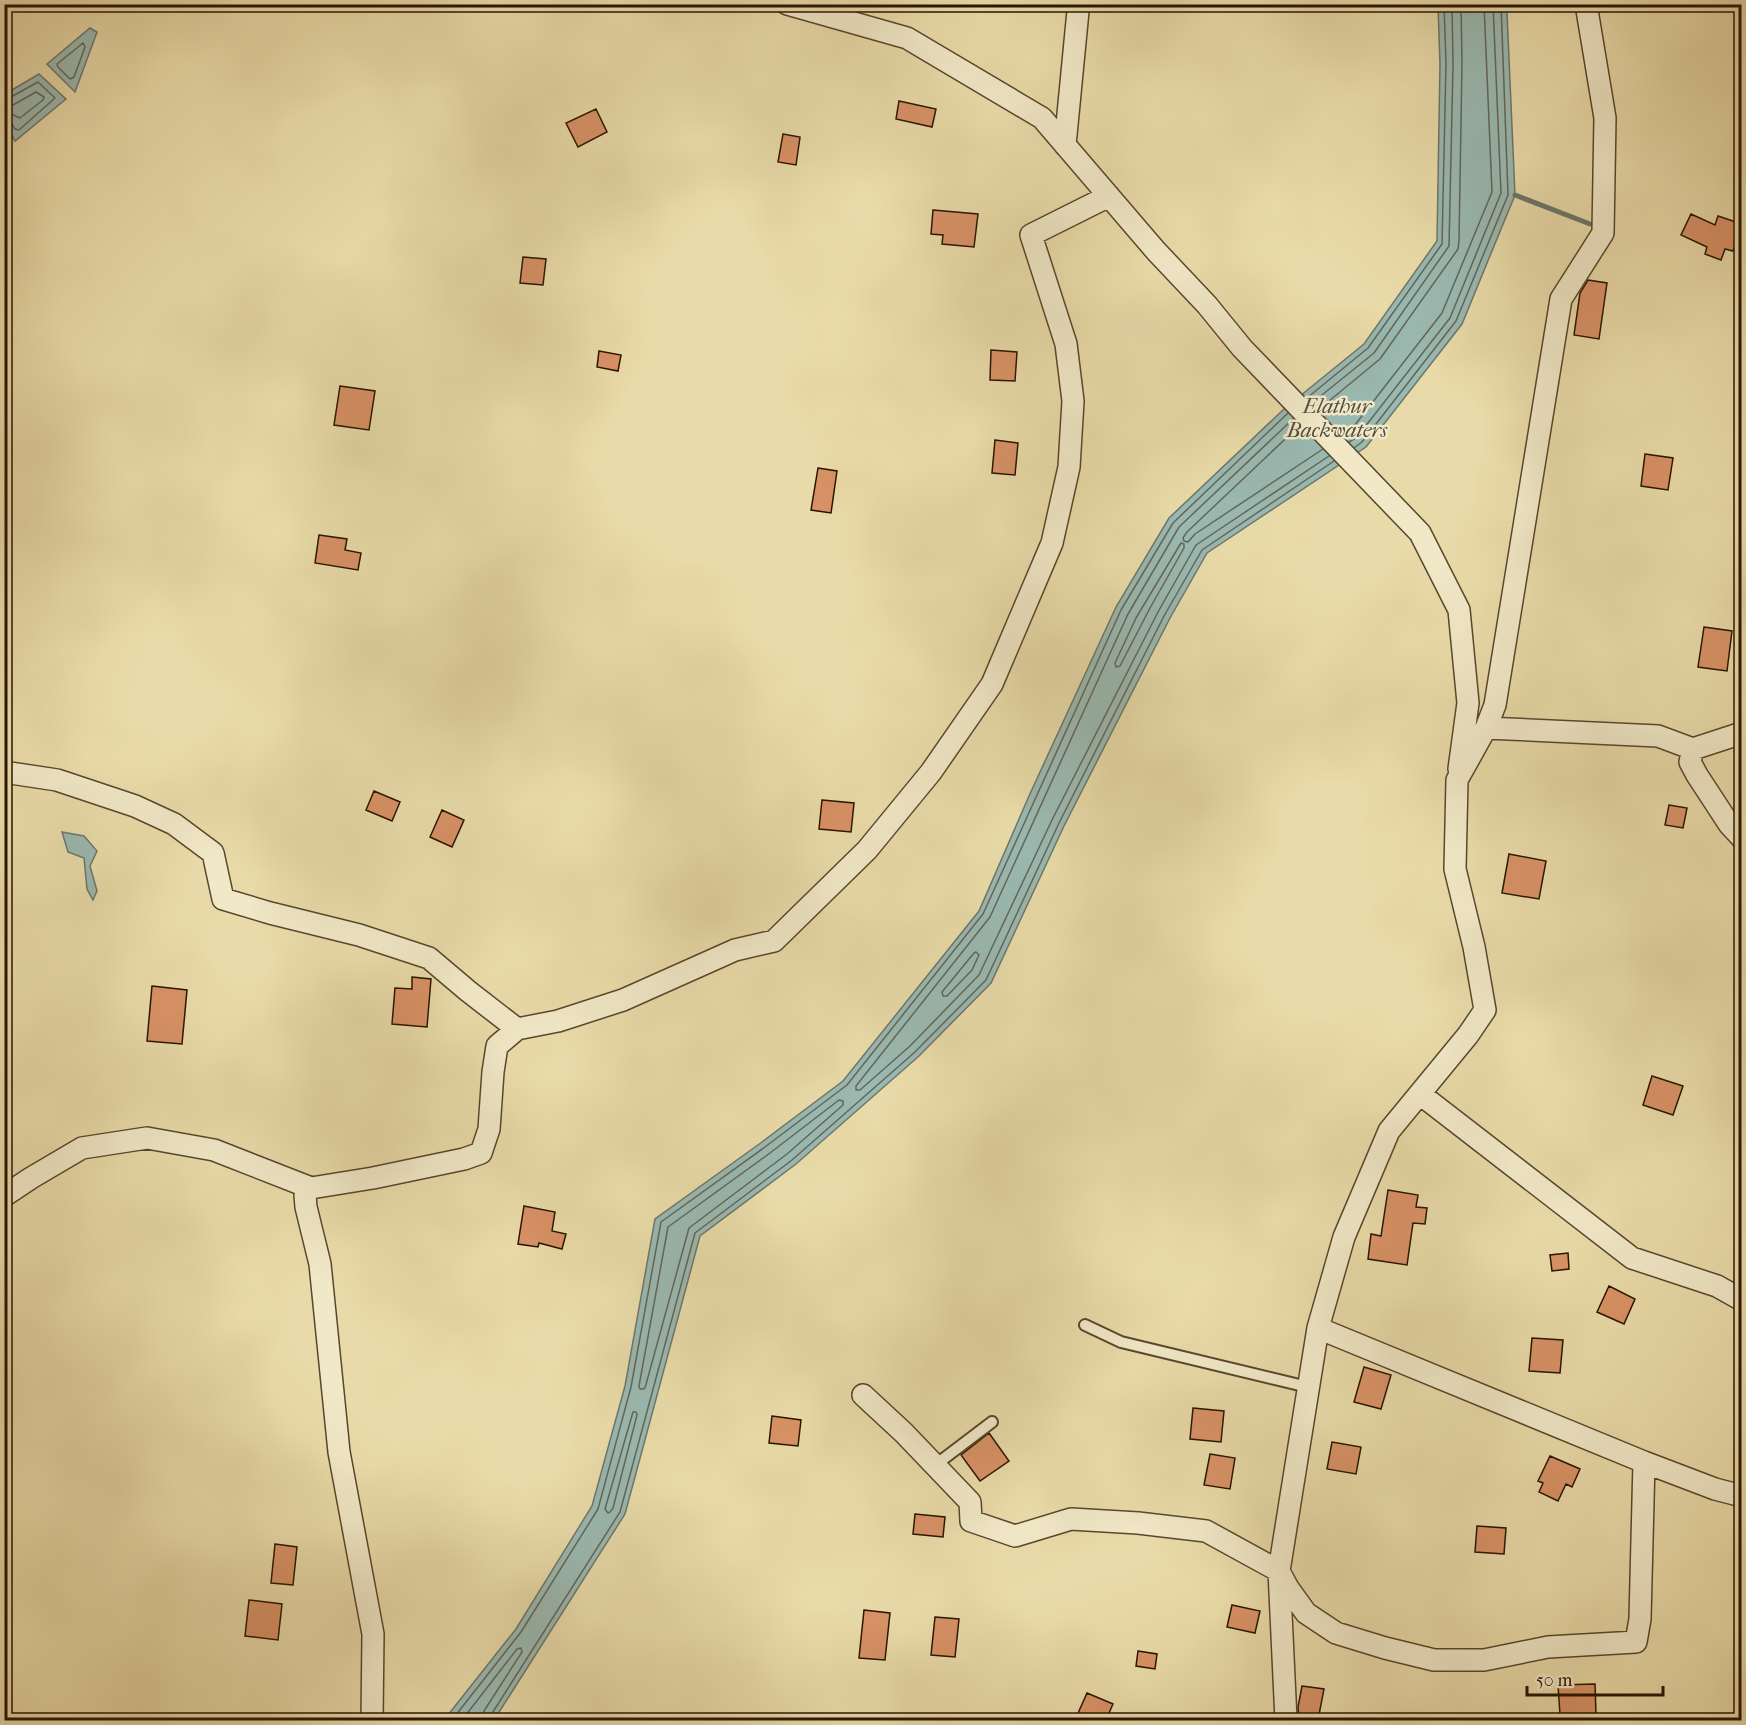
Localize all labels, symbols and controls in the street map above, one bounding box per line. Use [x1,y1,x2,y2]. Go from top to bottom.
water label: Elathur Backwaters [1286,394,1388,442]
scale bar [1527,1659,1664,1697]
text: 50 m [1536,1670,1573,1691]

